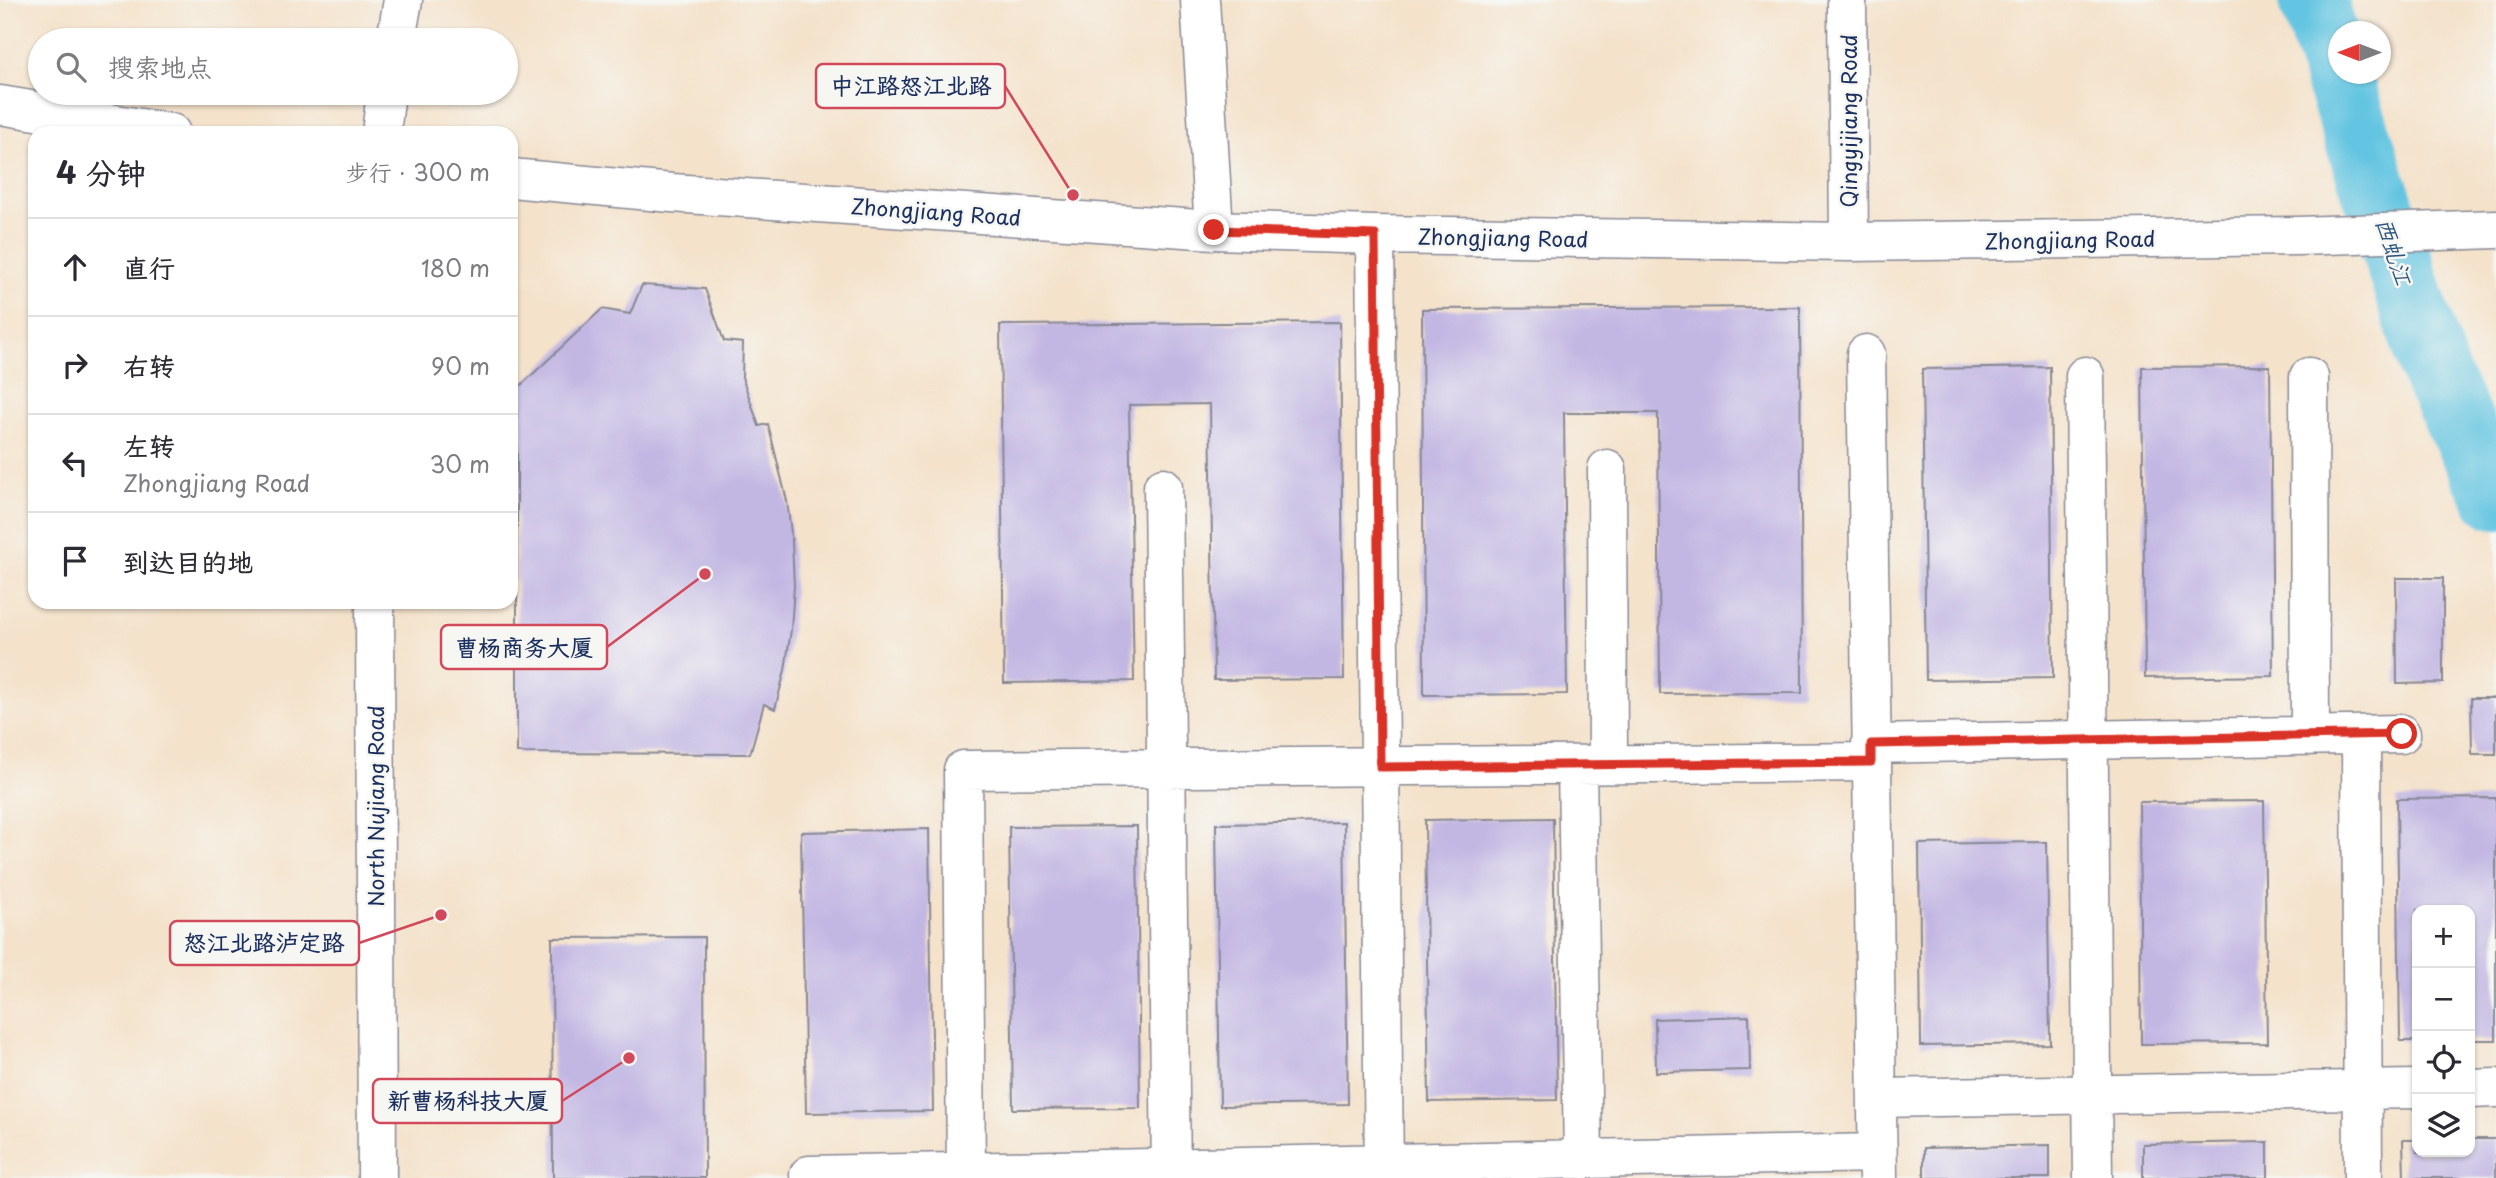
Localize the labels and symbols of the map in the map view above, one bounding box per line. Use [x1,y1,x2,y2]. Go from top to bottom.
north arrow [2328,21,2391,84]
street label: Qingyijiang Road [1832,34,1864,208]
callout: 中江路怒江北路 [816,64,1005,108]
text: 中江路怒江北路 [831,67,992,102]
street label: Zhongjiang Road [850,189,1022,233]
water label: 西虬江 [2368,213,2423,290]
route end [1198,214,1229,245]
street label: Zhongjiang Road [1417,220,1589,254]
street label: Zhongjiang Road [1984,222,2156,256]
callout: 曹杨商务大厦 [441,625,607,669]
text: 曹杨商务大厦 [455,629,593,664]
street label: North Nujiang Road [359,705,391,907]
route start [2386,718,2417,749]
callout: 怒江北路泸定路 [170,921,359,965]
text: 怒江北路泸定路 [184,924,345,959]
callout: 新曹杨科技大厦 [373,1079,562,1123]
text: 新曹杨科技大厦 [388,1082,549,1117]

